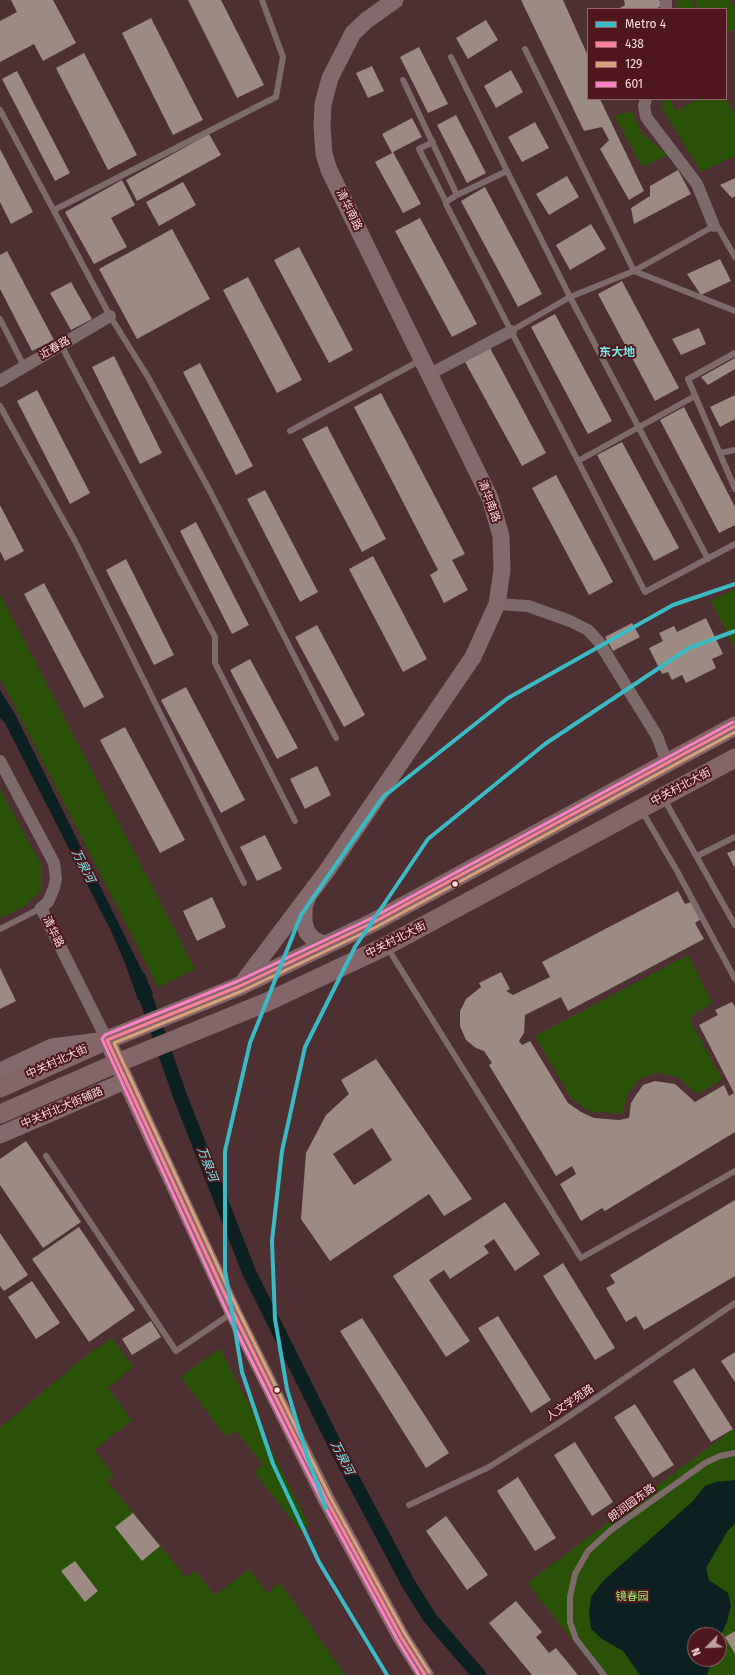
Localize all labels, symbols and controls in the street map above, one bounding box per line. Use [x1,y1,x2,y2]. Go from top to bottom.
legend [587,8,727,100]
text: Metro 4 [625,17,666,31]
text: 438 [625,37,644,51]
text: 129 [625,57,642,71]
text: 601 [625,77,643,91]
street label: 清华南路 [333,187,365,233]
street label: 近春路 [37,334,73,362]
district label: 东大地 [599,346,635,360]
street label: 清华南路 [475,478,503,524]
street label: 中关村北大街 [649,766,713,808]
water label: 万泉河 [68,847,98,885]
unlabelled marker [450,879,460,889]
street label: 清华路 [40,914,66,950]
street label: 中关村北大街 [364,919,428,961]
street label: 中关村北大街 [24,1043,90,1081]
street label: 中关村北大街辅路 [19,1085,105,1131]
water label: 万泉河 [194,1145,220,1183]
street label: 人文学苑路 [544,1382,596,1424]
unlabelled marker [272,1385,282,1395]
water label: 万泉河 [327,1439,357,1477]
street label: 朗润园东路 [606,1481,658,1525]
park label: 镜春园 [616,1590,648,1604]
north arrow [687,1627,727,1667]
text: N [689,1646,704,1658]

